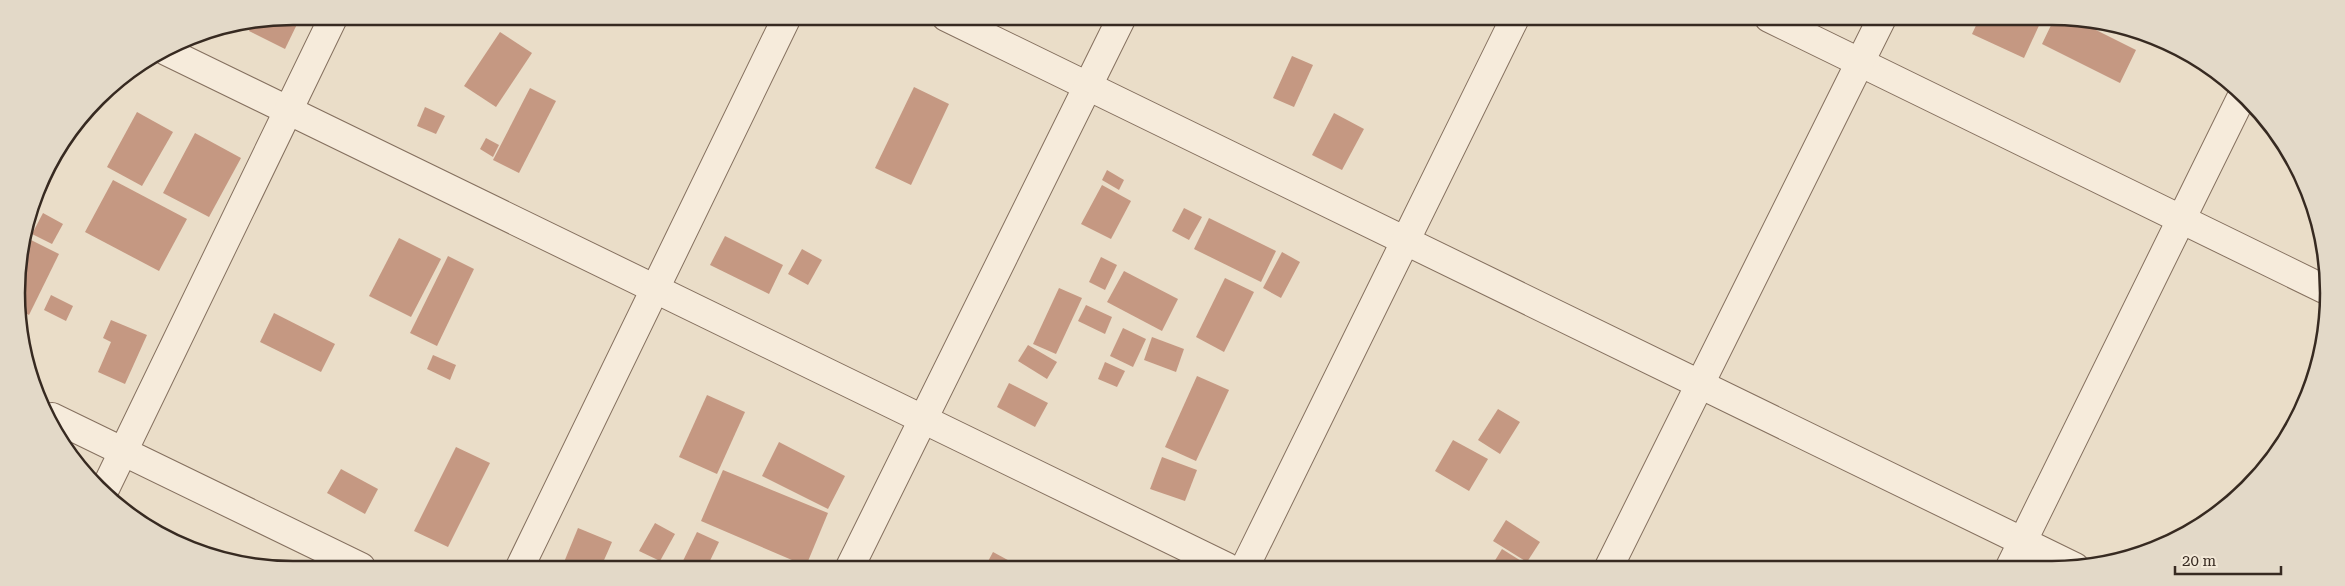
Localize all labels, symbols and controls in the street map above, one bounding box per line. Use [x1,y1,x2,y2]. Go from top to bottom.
scale bar [2175,544,2281,576]
text: 20 m [2182,552,2217,570]

